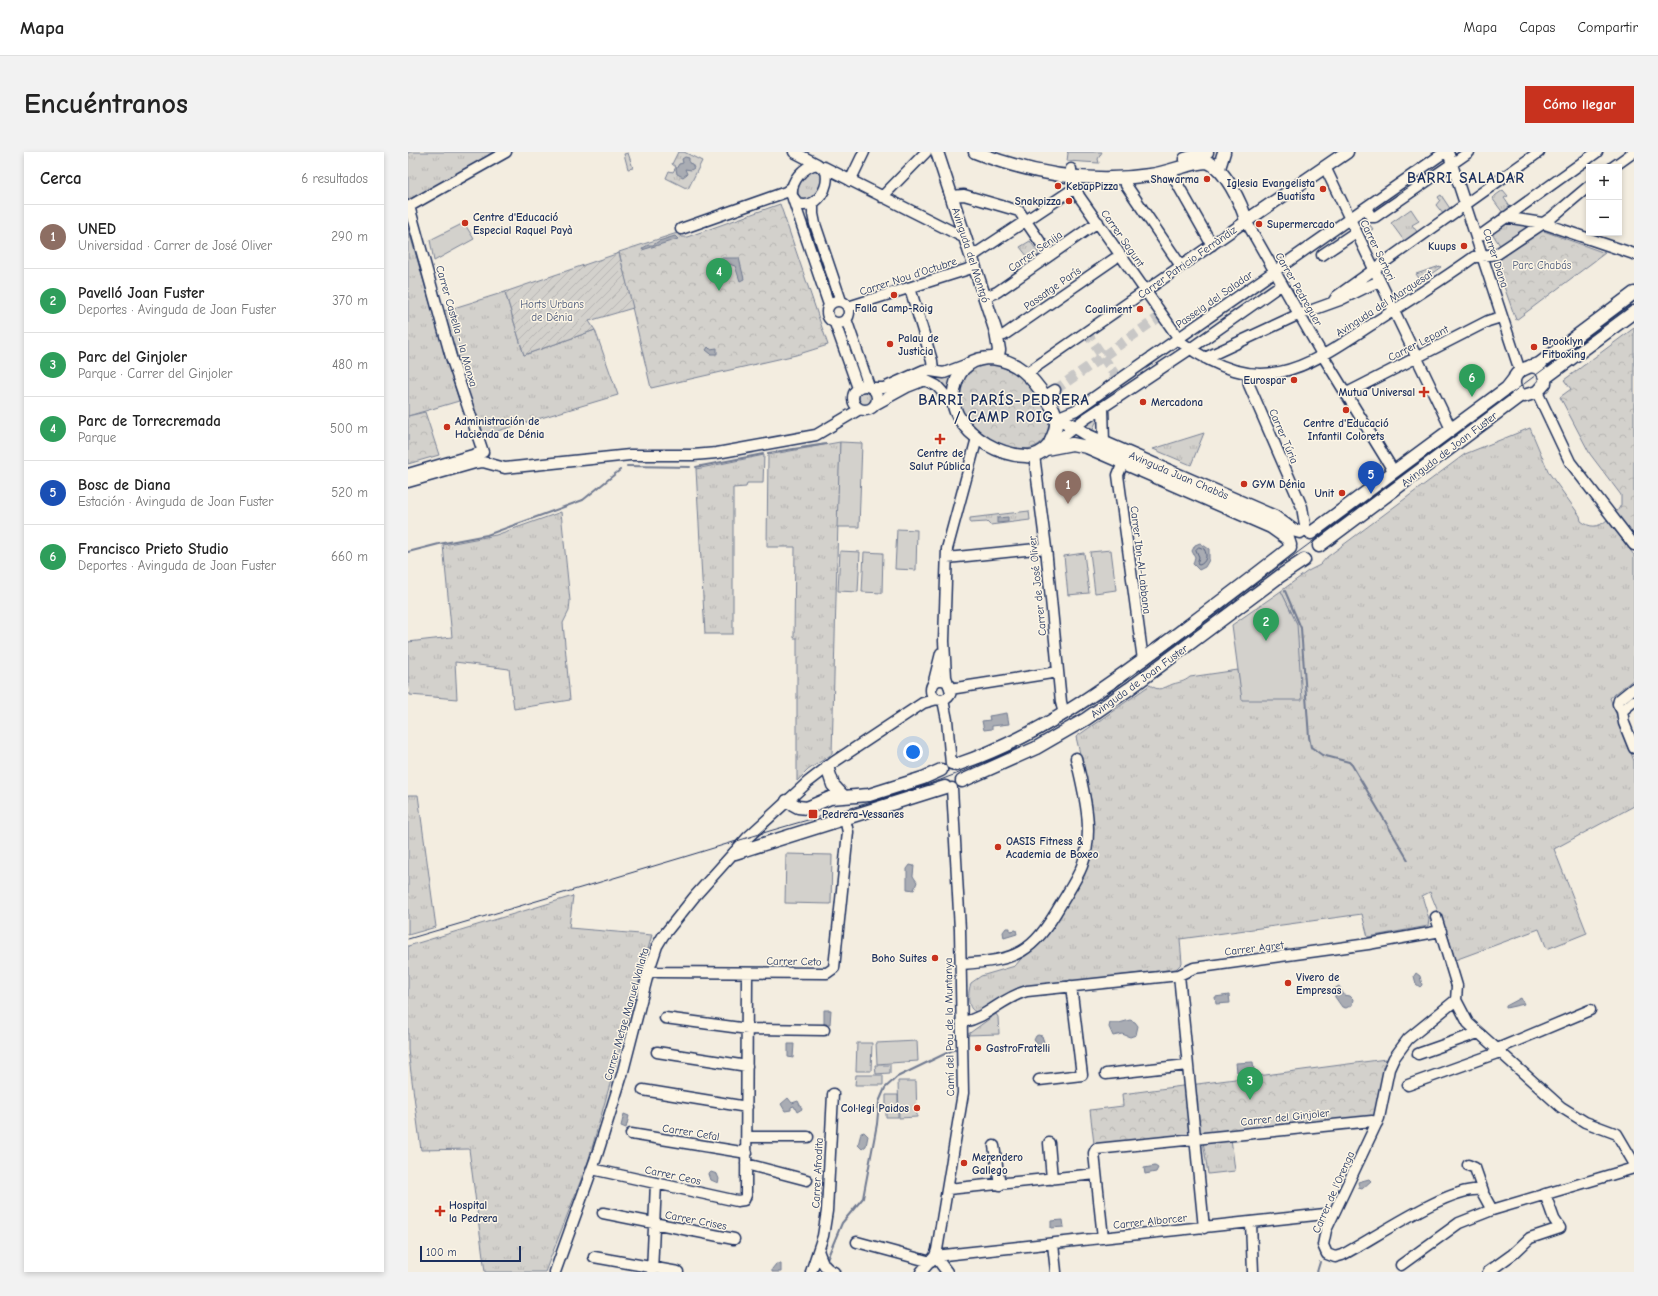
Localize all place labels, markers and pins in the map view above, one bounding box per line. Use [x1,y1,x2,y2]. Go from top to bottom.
place label: Shawarma [1150,173,1199,186]
marker: Shawarma [1202,174,1212,184]
place label: Iglesia Evangelista Buatista [1227,177,1315,203]
place label: KebapPizza [1066,180,1118,193]
marker: KebapPizza [1053,181,1063,191]
marker: Iglesia Evangelista Buatista [1318,184,1328,194]
place label: Snakpizza [1015,195,1061,208]
marker: Snakpizza [1064,196,1074,206]
place label: Centre d'Educació Especial Raquel Payà [473,211,573,237]
marker: Centre d'Educació Especial Raquel Payà [460,218,470,228]
place label: Supermercado [1267,218,1335,231]
marker: Supermercado [1254,219,1264,229]
place label: Kuups [1428,240,1456,253]
marker: Kuups [1459,241,1469,251]
pin: 4 [706,258,732,291]
marker: Falla Camp-Roig [889,290,899,300]
place label: Falla Camp-Roig [855,302,933,315]
place label: Coaliment [1085,303,1132,316]
marker: Coaliment [1135,304,1145,314]
place label: Palau de Justicia [898,332,939,358]
place label: Brooklyn Fitboxing [1542,335,1586,361]
marker: Palau de Justicia [885,339,895,349]
marker: Brooklyn Fitboxing [1529,342,1539,352]
pin: 6 [1459,364,1485,397]
place label: Eurospar [1243,374,1287,387]
marker: Eurospar [1289,375,1299,385]
place label: Mutua Universal [1338,386,1415,399]
marker: Mutua Universal [1418,386,1430,398]
place label: Mercadona [1151,396,1203,409]
marker: Mercadona [1138,397,1148,407]
marker: Centre d'Educació Infantil Colorets [1341,405,1351,415]
place label: Administración de Hacienda de Dénia [455,415,544,441]
place label: Centre d'Educació Infantil Colorets [1303,417,1389,443]
marker: Administración de Hacienda de Dénia [442,422,452,432]
marker: Centre de Salut Pública [934,433,946,445]
place label: Centre de Salut Pública [910,447,971,473]
pin: 5 [1358,461,1384,494]
pin: 1 [1055,471,1081,504]
place label: GYM Dénia [1252,478,1305,491]
marker: GYM Dénia [1239,479,1249,489]
place label: Unit [1314,487,1334,500]
marker: Unit [1337,488,1347,498]
pin: 2 [1253,608,1279,641]
marker: Pedrera-Vessanes [807,808,819,820]
place label: Pedrera-Vessanes [822,808,904,821]
place label: OASIS Fitness & Academia de Boxeo [1006,835,1099,861]
marker: OASIS Fitness & Academia de Boxeo [993,842,1003,852]
place label: Boho Suites [871,952,927,965]
marker: Boho Suites [930,953,940,963]
place label: Vivero de Empresas [1296,971,1342,997]
marker: Vivero de Empresas [1283,978,1293,988]
place label: GastroFratelli [986,1042,1050,1055]
marker: GastroFratelli [973,1043,983,1053]
pin: 3 [1237,1067,1263,1100]
place label: Col·legi Paidos [841,1102,909,1115]
marker: Col·legi Paidos [912,1103,922,1113]
place label: Merendero Gallego [972,1151,1023,1177]
marker: Merendero Gallego [959,1158,969,1168]
place label: Hospital la Pedrera [449,1199,498,1225]
marker: Hospital la Pedrera [434,1205,446,1217]

